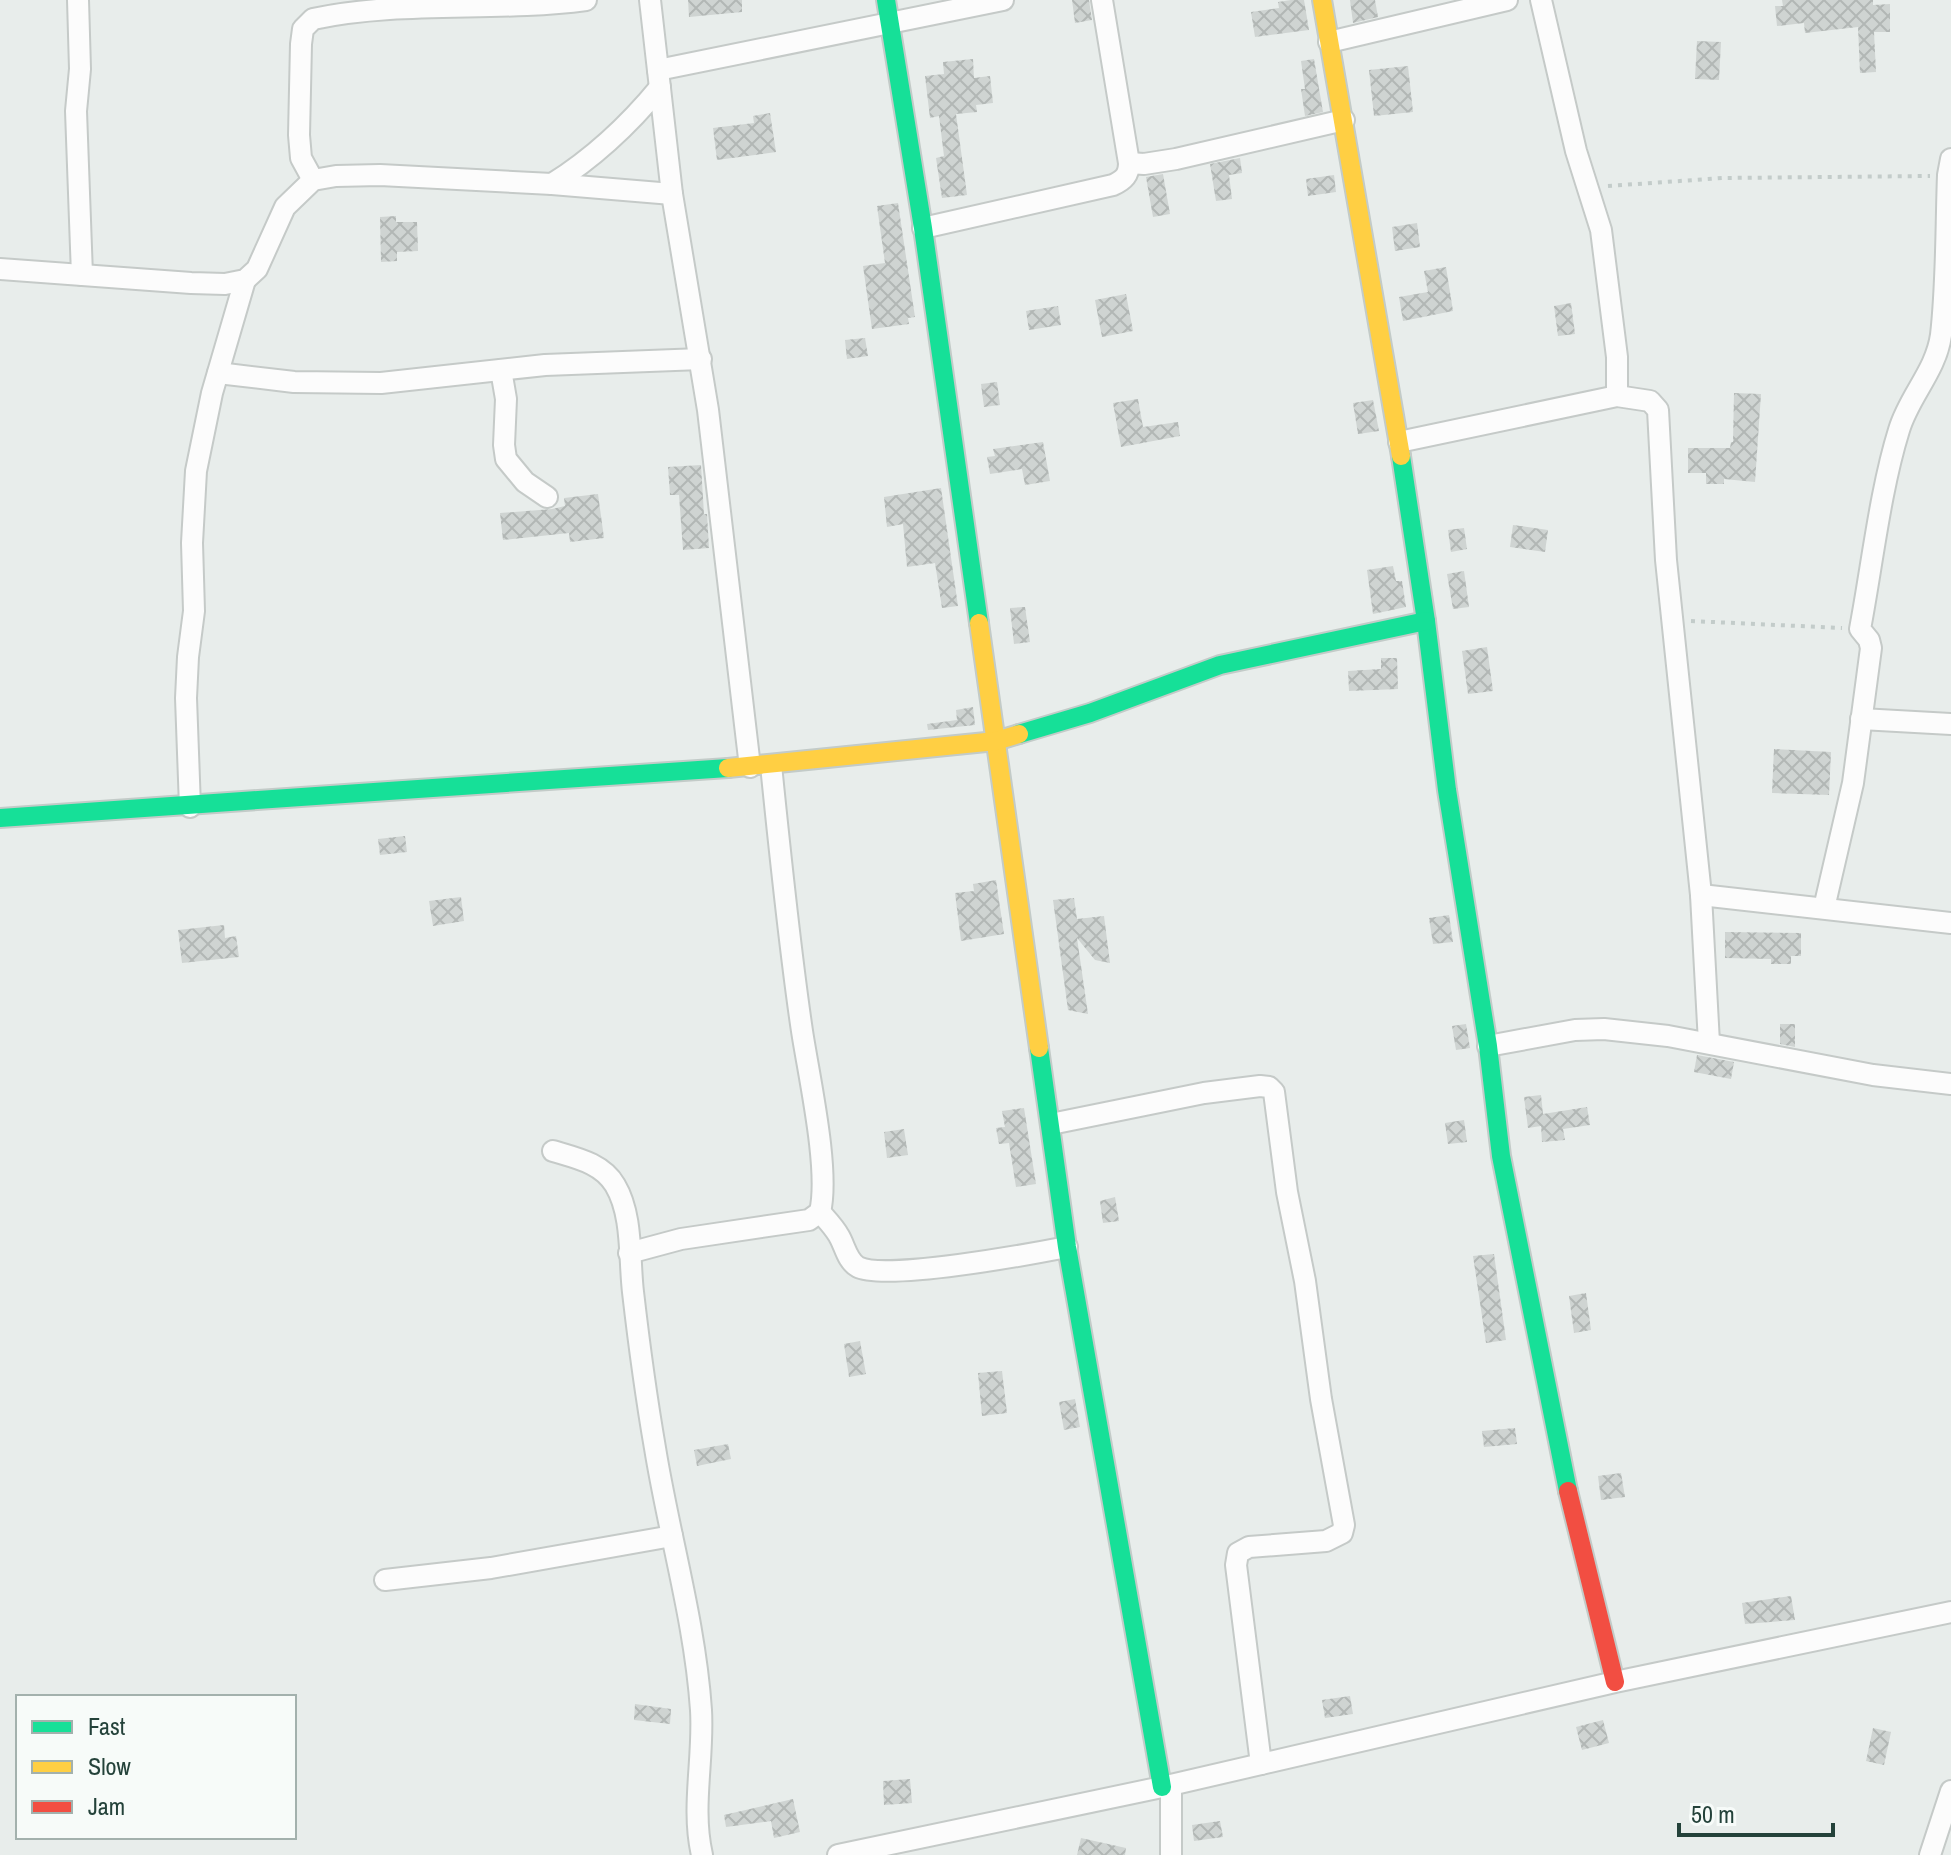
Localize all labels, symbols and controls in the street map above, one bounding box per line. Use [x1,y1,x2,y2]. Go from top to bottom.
legend [16,1695,296,1839]
text: Fast [88,1710,126,1742]
text: Slow [88,1750,131,1782]
scale bar [1679,1787,1833,1837]
text: Jam [88,1790,125,1822]
text: 50 m [1691,1798,1735,1830]

